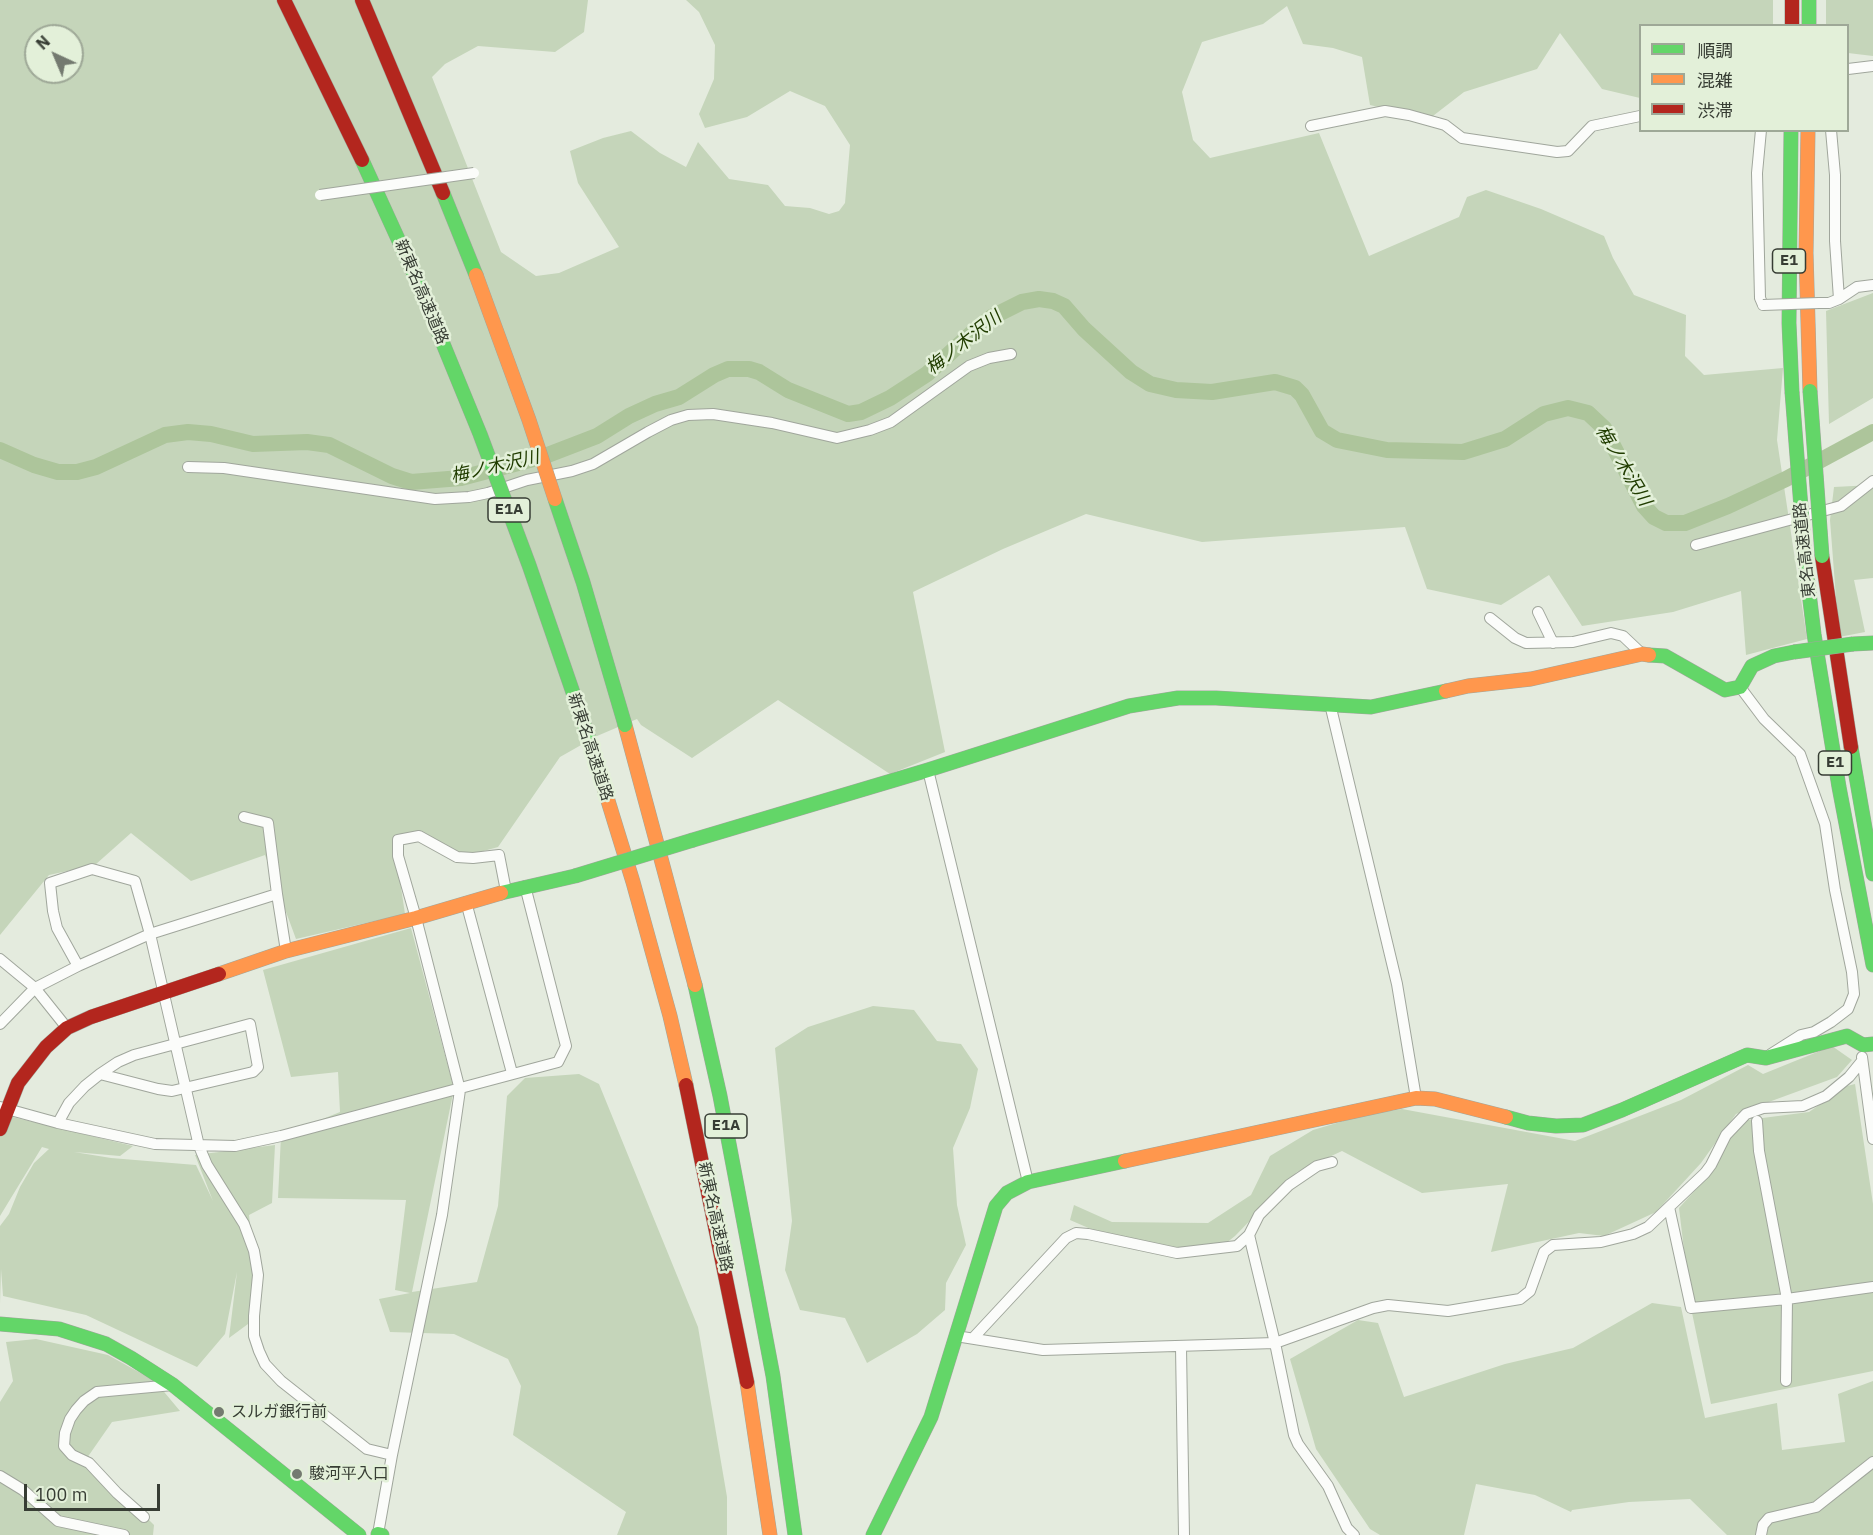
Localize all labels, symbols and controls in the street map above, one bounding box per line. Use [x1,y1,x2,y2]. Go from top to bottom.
north arrow [24,24,84,84]
legend [1639,24,1849,132]
text: N [32,31,54,54]
text: 順調 [1697,39,1733,62]
text: 混雑 [1697,69,1733,92]
text: 渋滞 [1697,99,1733,122]
street label: 新東名高速道路 [390,237,452,347]
road number: E1 [1772,249,1806,273]
water label: 梅ノ木沢川 [922,307,1006,379]
water label: 梅ノ木沢川 [1591,422,1655,510]
water label: 梅ノ木沢川 [449,446,541,488]
road number: E1A [488,498,530,522]
street label: 東名高速道路 [1790,501,1820,599]
street label: 新東名高速道路 [564,691,616,803]
road number: E1 [1818,751,1852,775]
road number: E1A [705,1114,747,1138]
street label: 新東名高速道路 [694,1160,736,1274]
place label: スルガ銀行前 [231,1402,327,1422]
marker: スルガ銀行前 [212,1405,226,1419]
place label: 駿河平入口 [309,1464,389,1484]
marker: 駿河平入口 [290,1467,304,1481]
scale bar [27,1472,164,1510]
text: 100 m [35,1483,87,1506]

